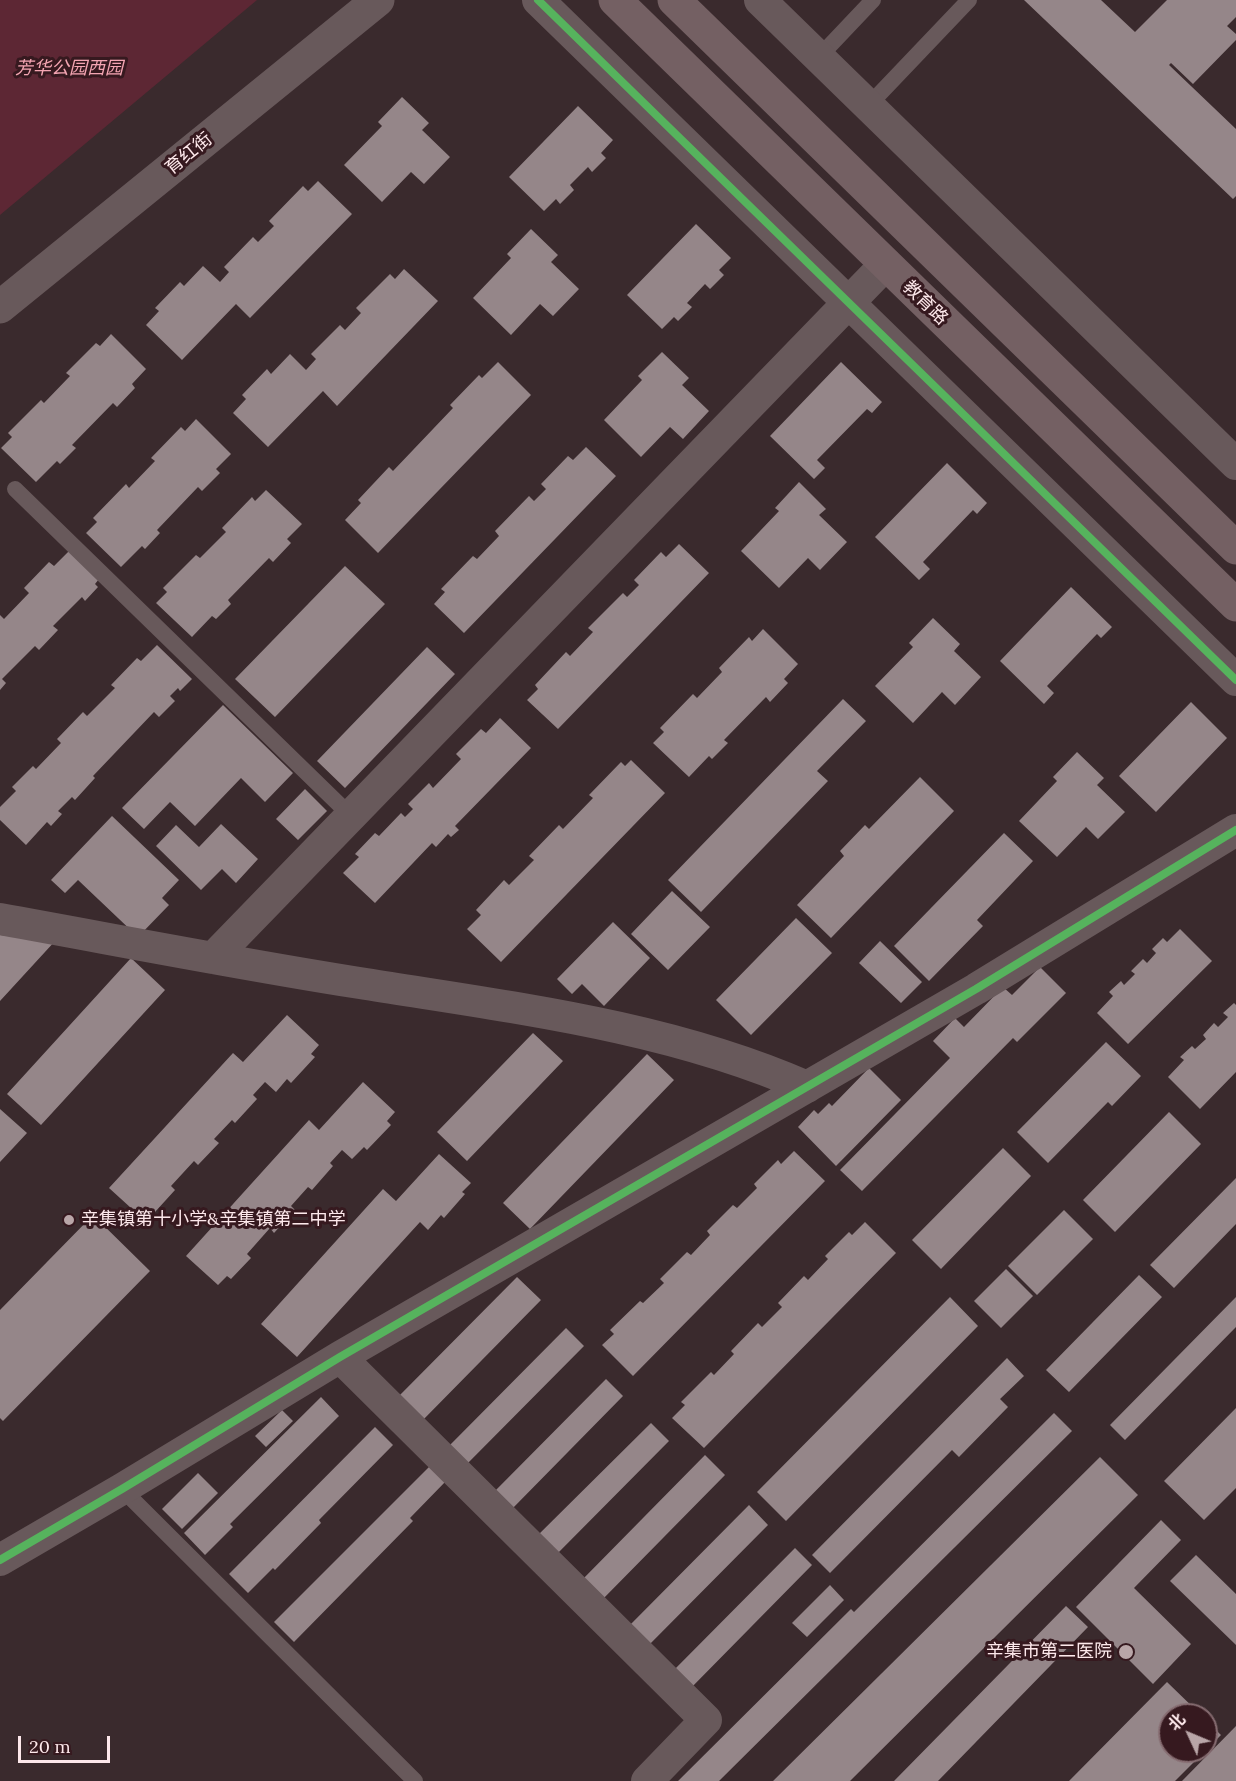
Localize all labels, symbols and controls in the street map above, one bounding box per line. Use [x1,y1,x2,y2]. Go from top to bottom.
park label: 芳华公园西园 [15,58,123,80]
street label: 育红街 [161,129,217,179]
street label: 教育路 [898,276,952,330]
place label: 辛集镇第十小学&辛集镇第二中学 [81,1209,346,1231]
marker: 辛集镇第十小学&辛集镇第二中学 [62,1213,76,1227]
place label: 辛集市第二医院 [986,1641,1112,1663]
marker: 辛集市第二医院 [1117,1643,1135,1661]
north arrow [1158,1703,1218,1763]
text: 北 [1164,1709,1189,1735]
scale bar [21,1724,112,1762]
text: 20 m [29,1735,71,1758]

